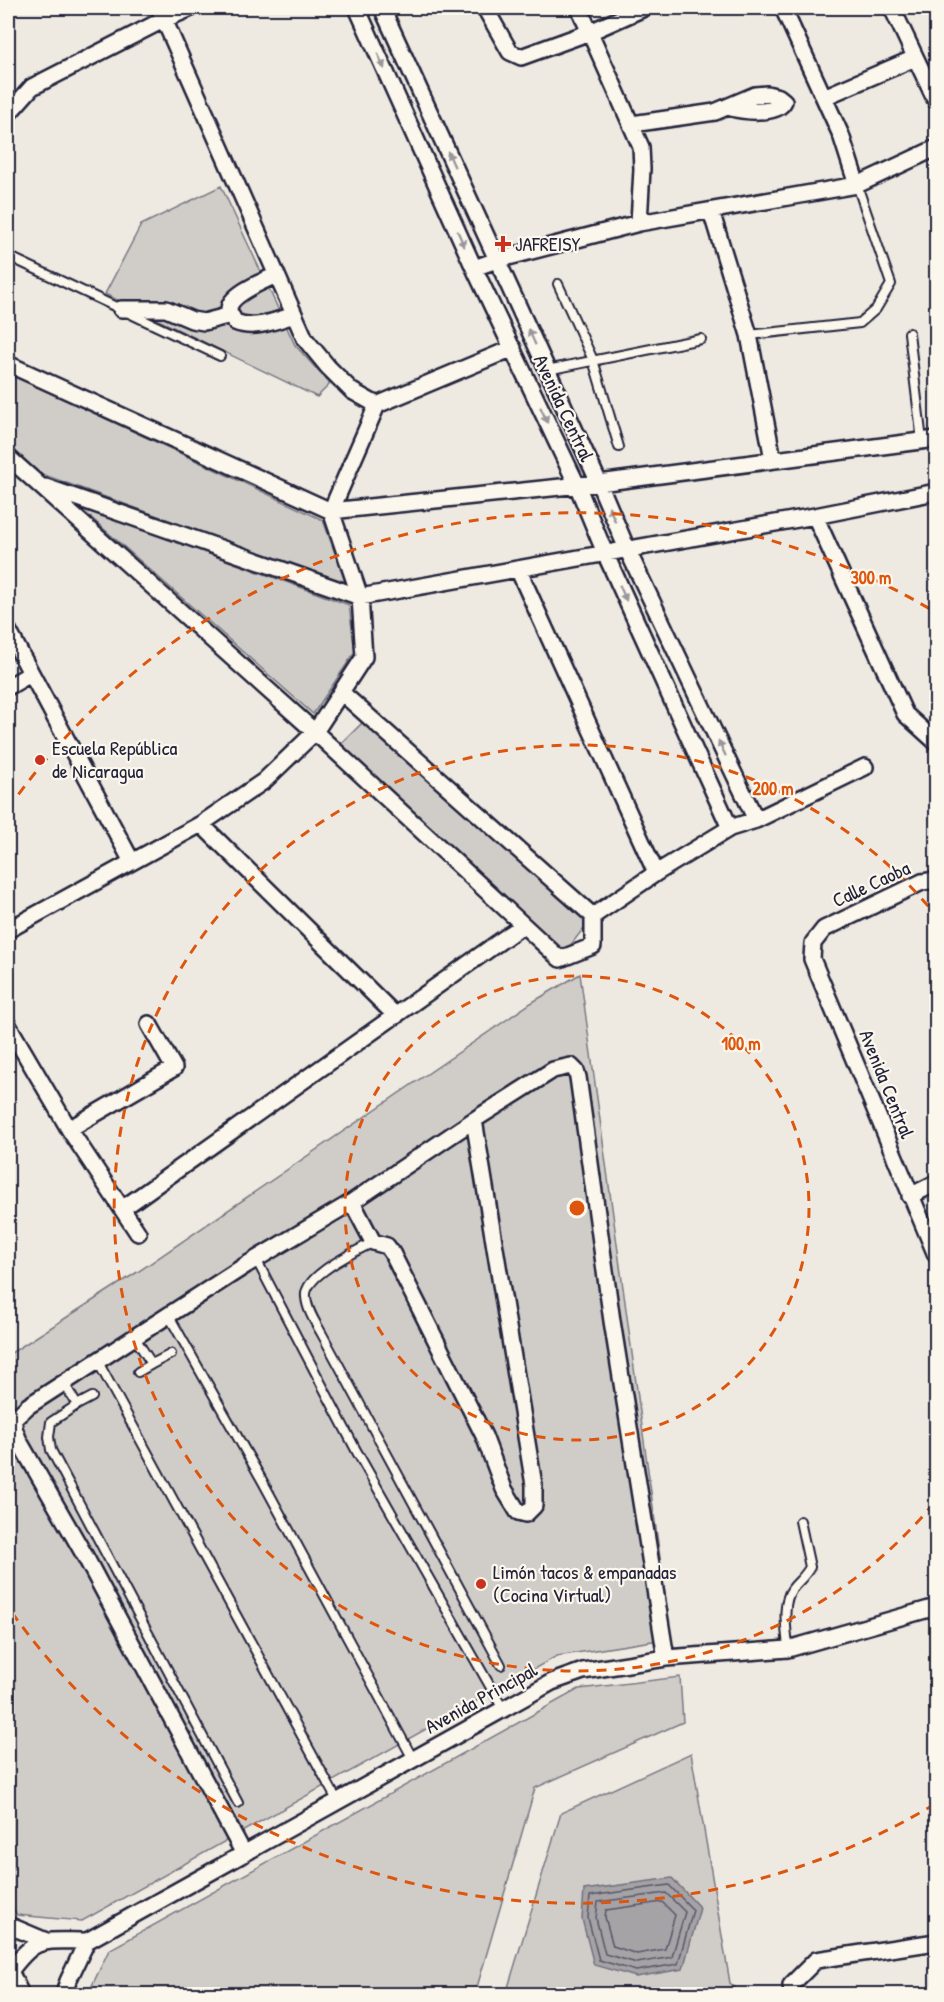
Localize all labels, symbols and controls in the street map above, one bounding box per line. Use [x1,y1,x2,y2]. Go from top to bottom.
one-way arrow [376,52,386,70]
one-way arrow [446,150,456,168]
one-way arrow [456,230,466,248]
place label: JAFREISY [515,230,580,257]
marker: JAFREISY [496,237,510,251]
one-way arrow [527,328,536,345]
street label: Avenida Central [528,350,601,466]
one-way arrow [540,407,549,424]
one-way arrow [607,505,617,523]
text: 300 m [851,565,891,590]
one-way arrow [619,585,628,602]
place label: Escuela República de Nicaragua [52,734,177,784]
one-way arrow [717,740,726,757]
marker: Escuela República de Nicaragua [33,753,47,767]
text: 200 m [753,776,793,801]
street label: Calle Caoba [828,854,914,913]
street label: Avenida Central [853,1025,922,1143]
text: 100 m [721,1031,761,1056]
centre of rings [567,1198,587,1218]
place label: Limón tacos & empanadas (Cocina Virtual) [493,1558,677,1608]
marker: Limón tacos & empanadas (Cocina Virtual) [474,1577,488,1591]
street label: Avenida Principal [420,1655,542,1739]

